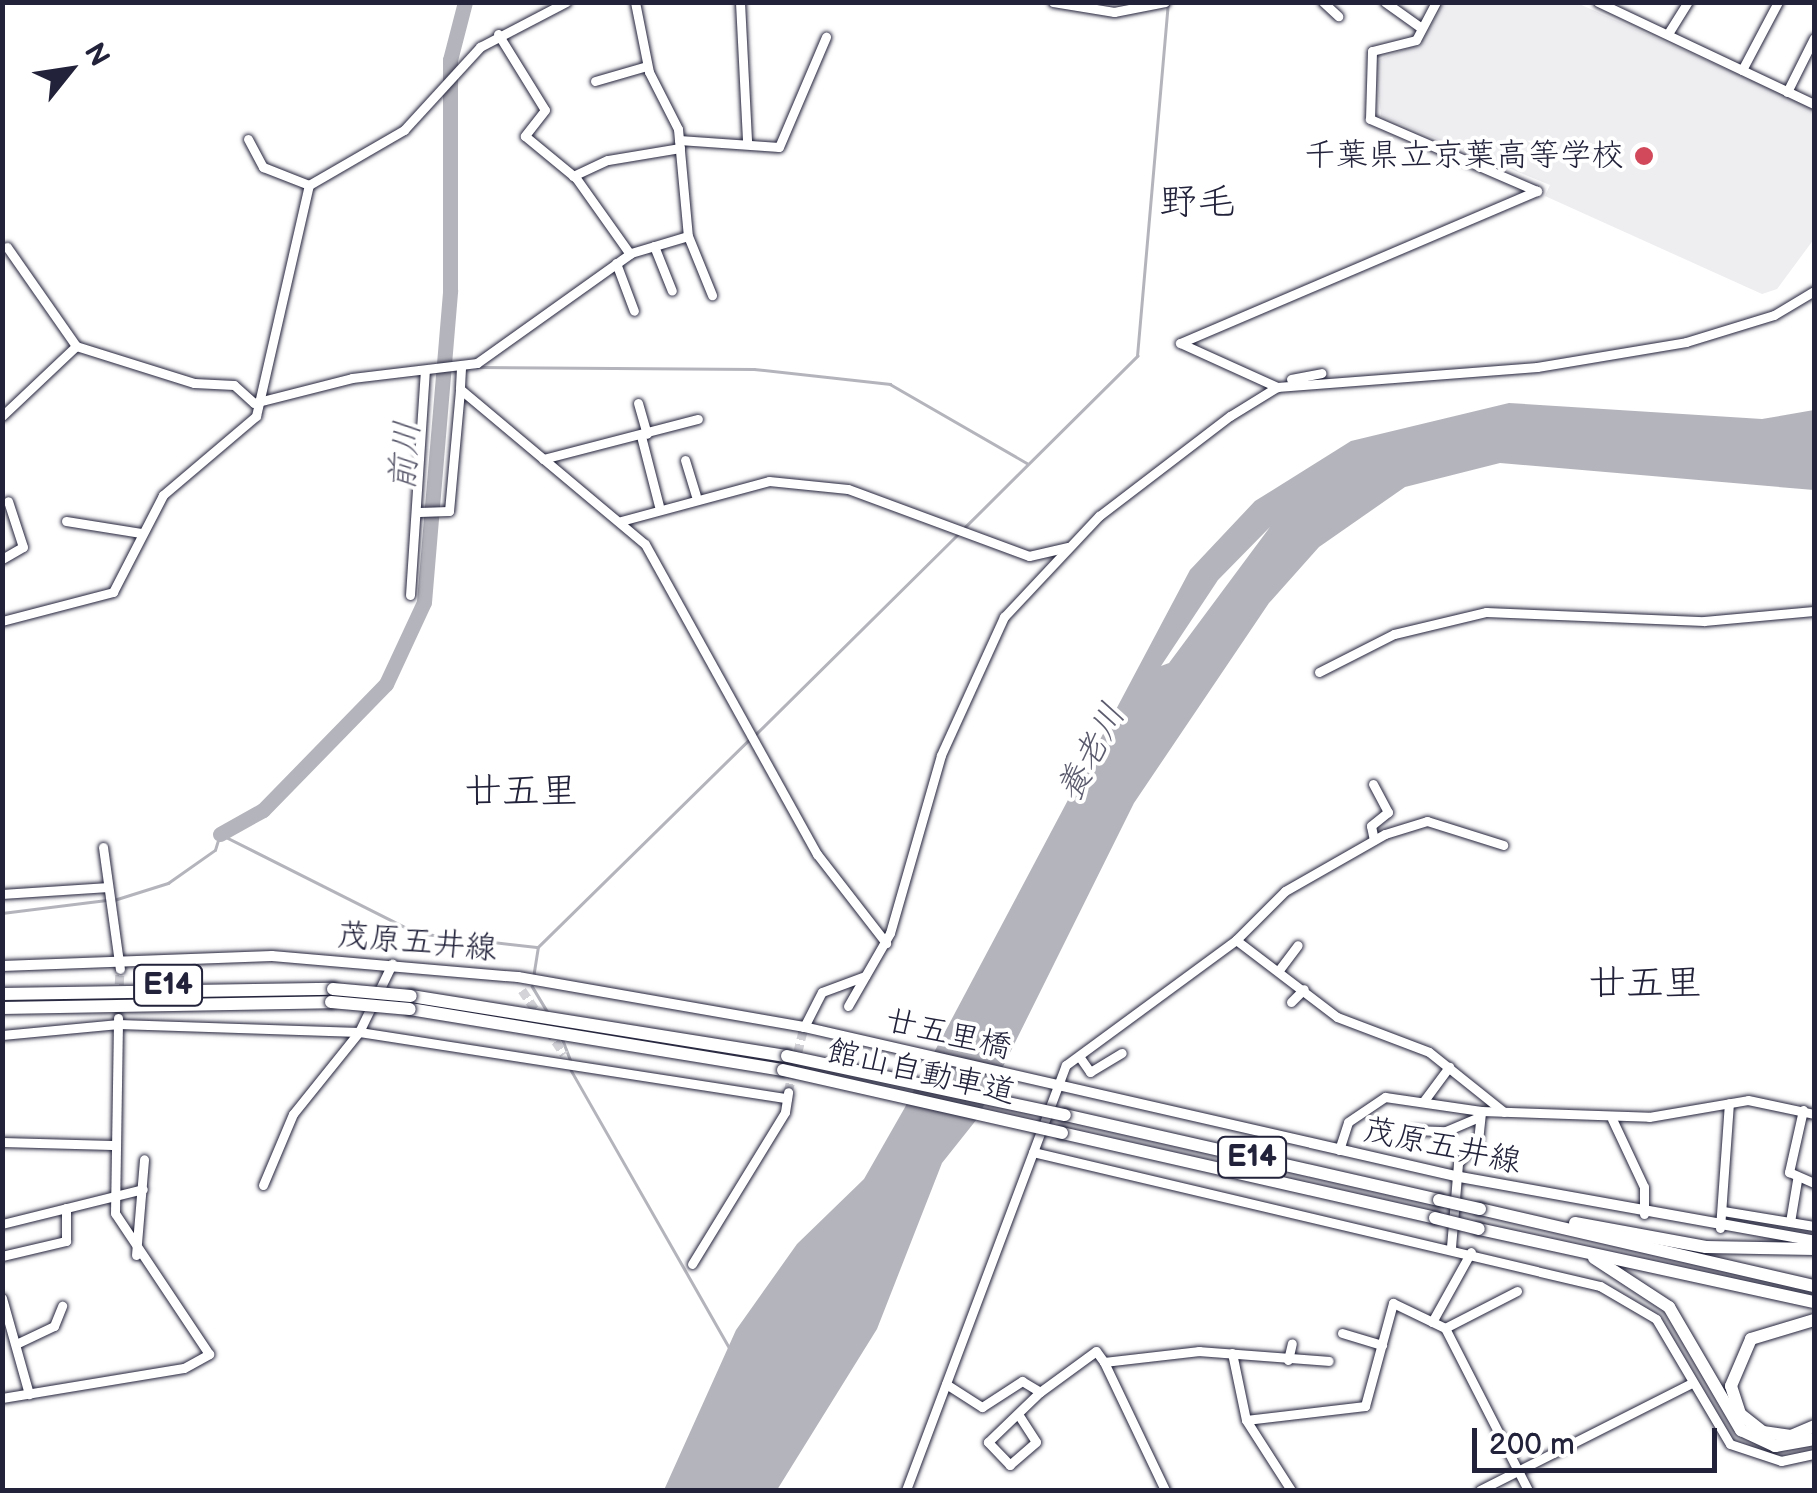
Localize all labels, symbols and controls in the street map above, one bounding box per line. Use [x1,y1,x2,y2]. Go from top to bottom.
north arrow [20,20,120,120]
text: N [77,37,116,72]
place label: 千葉県立京葉高等学校 [1304,137,1624,175]
marker: 千葉県立京葉高等学校 [1633,145,1655,167]
district label: 野毛 [1159,180,1235,226]
water label: 前川 [382,419,430,493]
water label: 養老川 [1049,697,1135,809]
district label: 廿五里 [464,769,578,815]
street label: 茂原五井線 [336,917,498,969]
road number: E14 [133,960,203,1010]
district label: 廿五里 [1588,961,1702,1007]
street label: 廿五里橋 [881,1002,1015,1068]
street label: 館山自動車道 [823,1033,1019,1113]
street label: 茂原五井線 [1360,1112,1524,1182]
road number: E14 [1217,1132,1287,1182]
scale bar [1477,1408,1722,1470]
text: 200 m [1489,1427,1575,1463]

